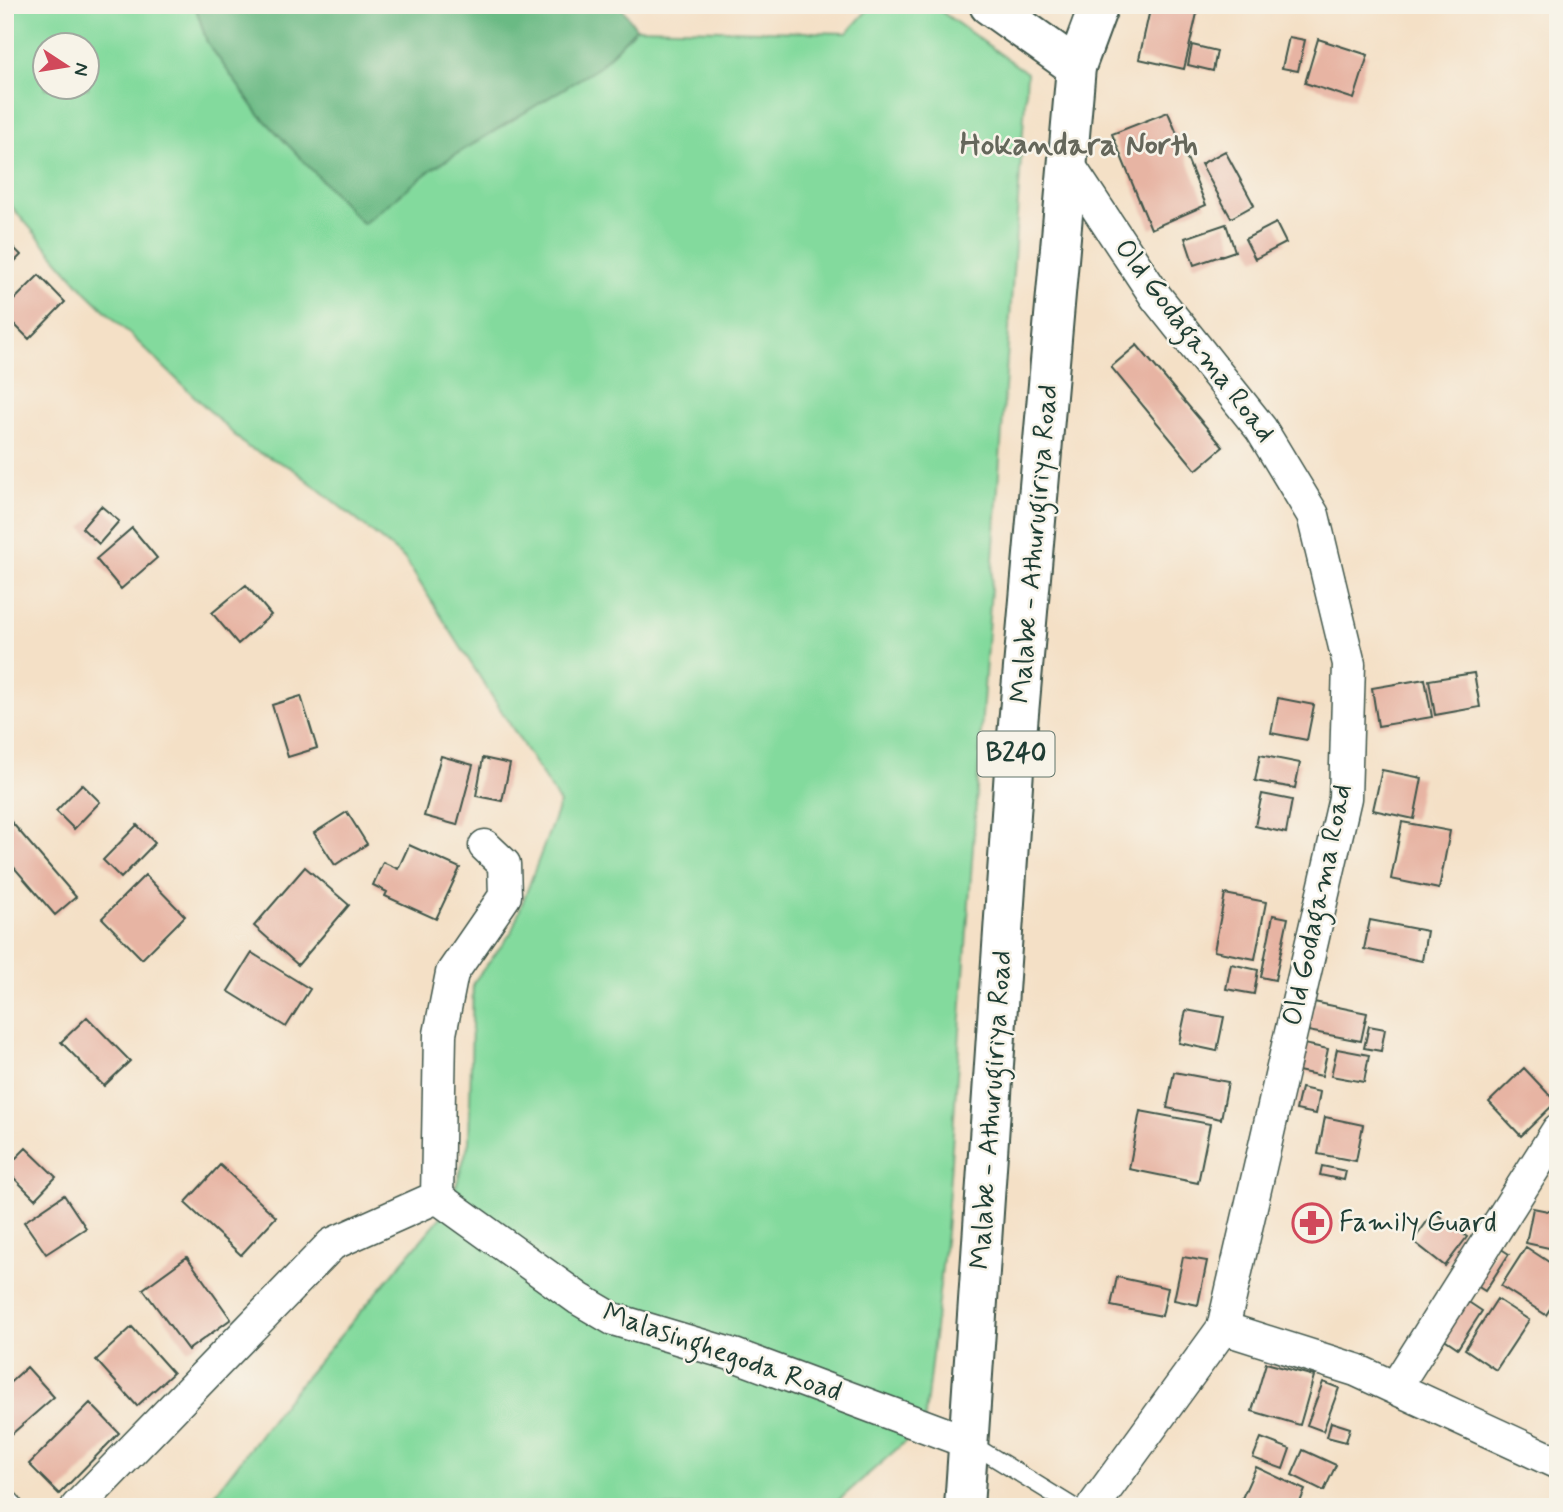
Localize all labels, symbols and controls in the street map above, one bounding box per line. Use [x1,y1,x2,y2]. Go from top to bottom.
north arrow [32,32,102,102]
text: N [68,60,95,78]
district label: Hokandara North [960,124,1198,166]
street label: Old Godagama Road [1103,232,1283,452]
street label: Malabe - Athurugiriya Road [1003,383,1070,705]
road number: B240 [978,732,1054,776]
street label: Old Godagama Road [1274,781,1365,1030]
street label: Malabe - Athurugiriya Road [962,949,1025,1271]
pharmacy icon: Family Guard [1291,1202,1333,1244]
place label: Family Guard [1339,1205,1497,1242]
street label: Malasinghegoda Road [597,1295,846,1414]

